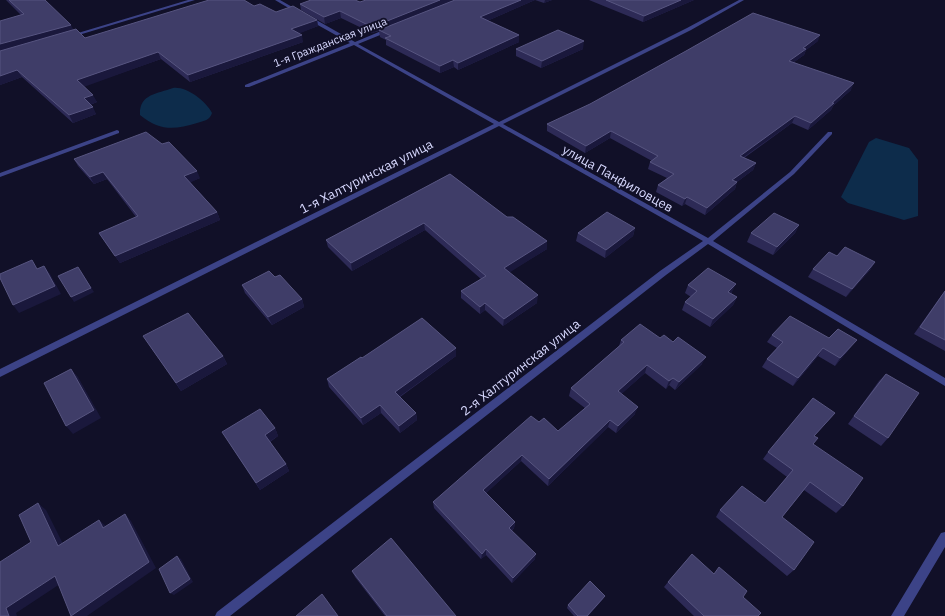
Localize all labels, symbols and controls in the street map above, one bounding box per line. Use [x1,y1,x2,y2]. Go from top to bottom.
street label: 1-я Гражданская улица [271,14,389,70]
street label: 1-я Халтуринская улица [297,135,436,217]
street label: улица Панфиловцев [559,141,676,216]
street label: 2-я Халтуринская улица [457,315,584,419]

